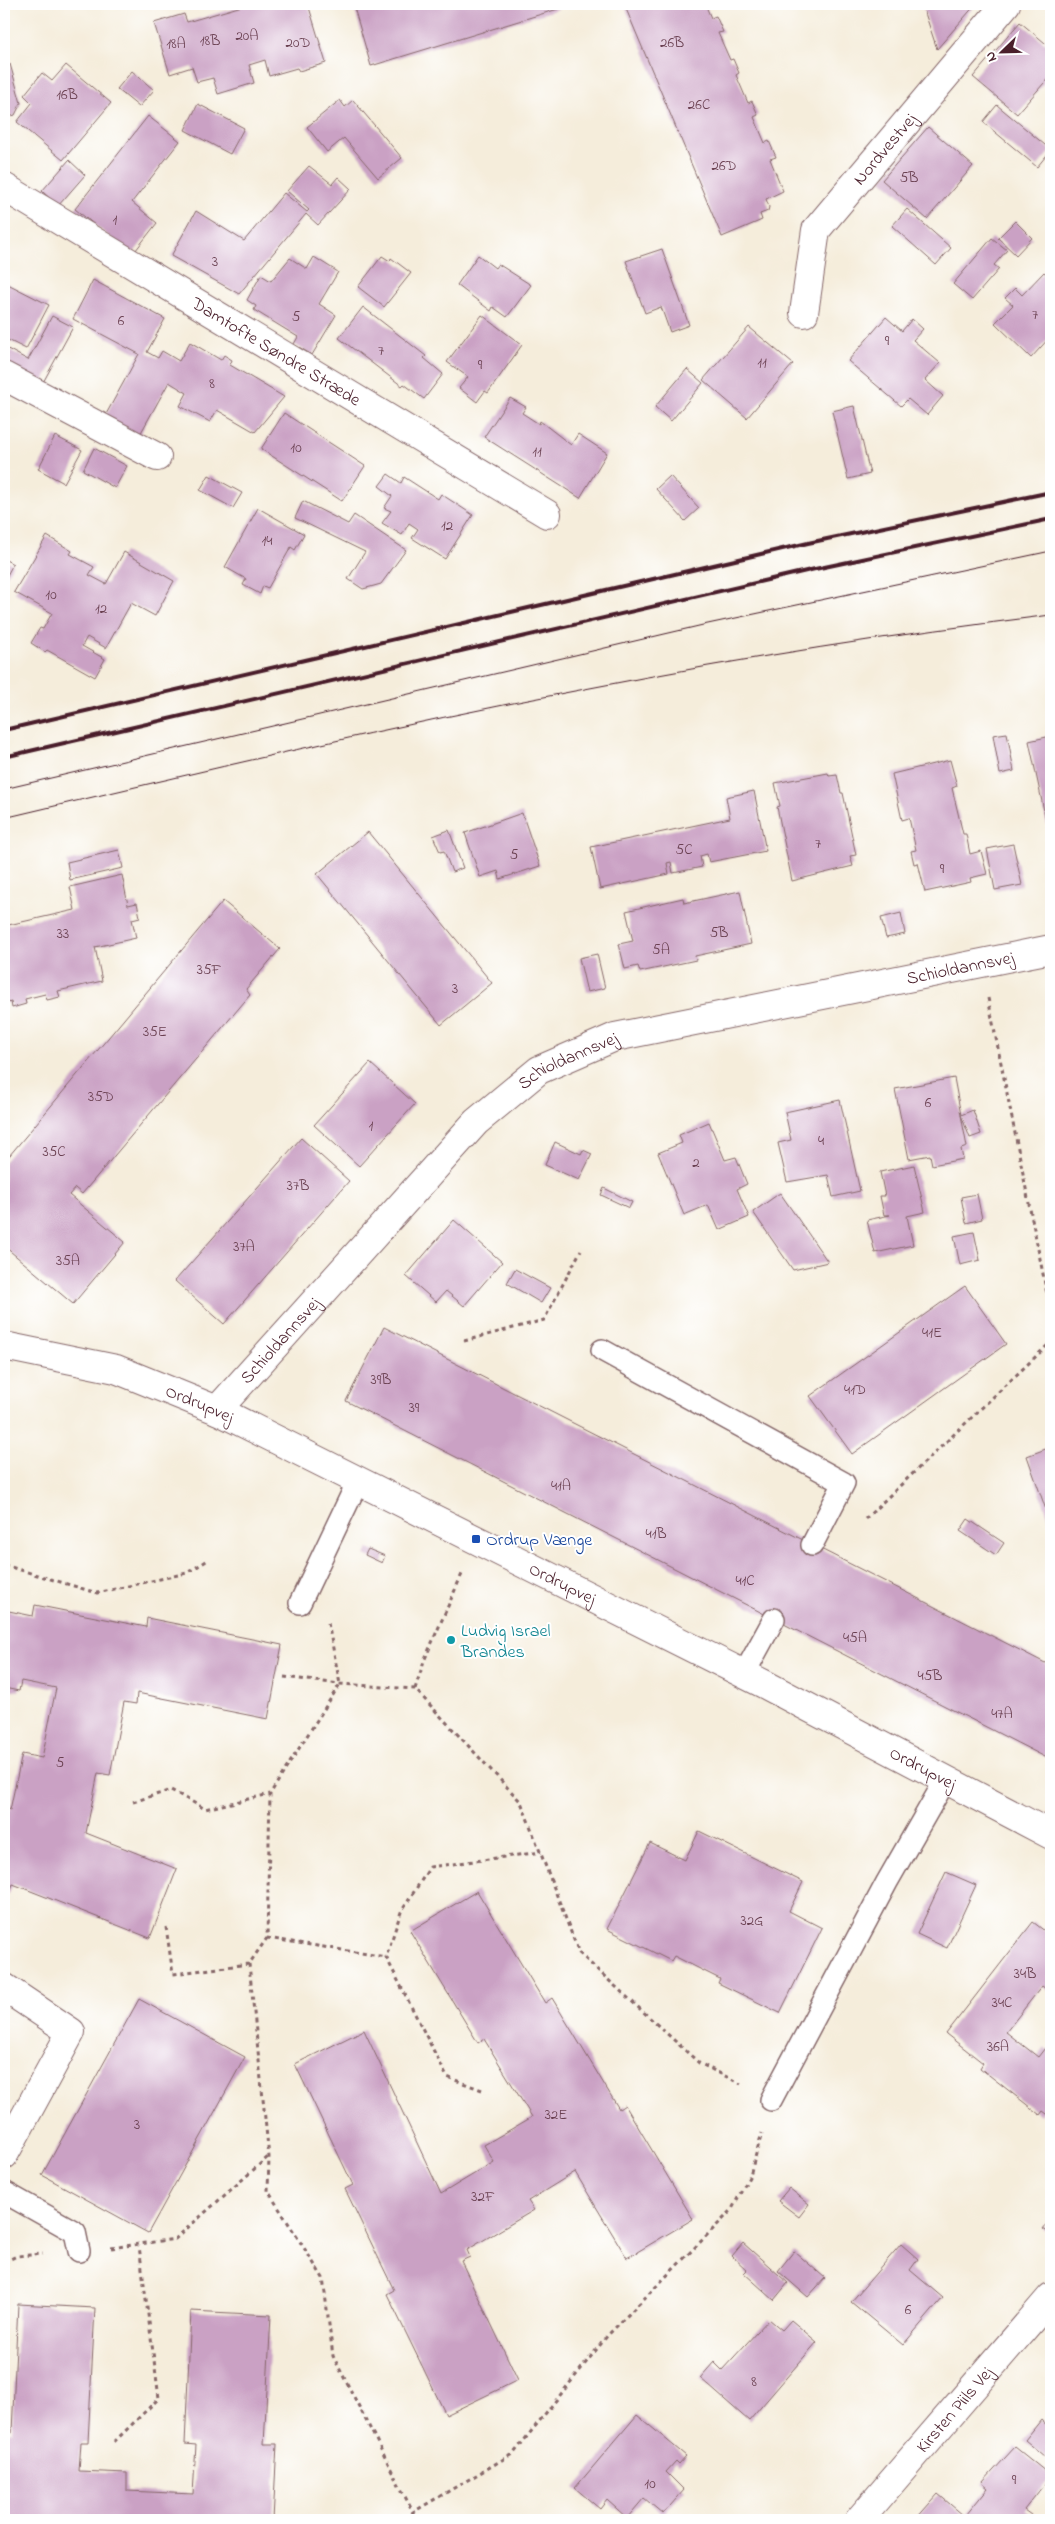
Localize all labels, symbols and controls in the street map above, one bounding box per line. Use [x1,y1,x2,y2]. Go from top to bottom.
house number: 20A [235,25,259,47]
north arrow [978,28,1028,78]
house number: 18B [200,30,220,52]
house number: 20D [286,32,310,54]
house number: 26B [660,32,684,54]
house number: 18A [166,33,186,55]
text: N [980,48,1003,65]
house number: 16B [56,84,78,106]
house number: 26C [688,94,710,116]
street label: Nordvestvej [848,108,924,192]
house number: 26D [711,155,737,177]
house number: 5B [900,167,918,189]
house number: 1 [113,209,118,231]
house number: 3 [212,251,218,273]
street label: Damtofte Søndre Stræde [185,291,366,414]
house number: 7 [1032,304,1038,326]
house number: 5 [292,306,301,328]
house number: 6 [118,310,125,332]
house number: 9 [885,330,890,352]
house number: 7 [378,340,384,362]
house number: 11 [757,352,767,374]
house number: 9 [478,354,483,376]
house number: 8 [209,373,215,395]
house number: 10 [290,437,302,459]
house number: 11 [532,441,542,463]
house number: 12 [441,515,454,537]
house number: 14 [262,530,272,552]
house number: 10 [45,584,57,606]
house number: 12 [95,598,108,620]
house number: 7 [815,833,821,855]
house number: 5C [676,839,692,861]
house number: 5 [510,844,519,866]
house number: 9 [940,858,945,880]
house number: 5B [710,922,728,944]
house number: 33 [57,923,69,945]
house number: 5A [652,939,670,961]
street label: Schioldannsvej [904,946,1017,993]
house number: 35F [197,959,222,981]
house number: 3 [452,978,458,1000]
house number: 35E [143,1021,167,1043]
street label: Schioldannsvej [513,1026,623,1097]
house number: 35D [88,1086,114,1108]
house number: 6 [925,1092,932,1114]
house number: 1 [369,1115,374,1137]
house number: 4 [818,1130,824,1152]
house number: 35C [42,1141,66,1163]
house number: 2 [692,1152,700,1174]
house number: 37B [287,1175,309,1197]
house number: 37A [233,1236,255,1258]
house number: 35A [56,1250,80,1272]
street label: Schioldannsvej [235,1292,328,1391]
house number: 41E [922,1322,942,1344]
house number: 39B [371,1369,391,1391]
street label: Ordrupvej [161,1379,238,1432]
house number: 41D [844,1379,866,1401]
house number: 39 [409,1397,420,1419]
house number: 41A [551,1475,571,1497]
house number: 41B [645,1523,667,1545]
place label: Ordrup Vænge [486,1528,593,1555]
marker: Ordrup Vænge [470,1533,482,1545]
street label: Ordrupvej [524,1557,600,1613]
house number: 41C [735,1570,755,1592]
place label: Ludvig Israel Brandes [460,1619,551,1666]
house number: 45A [843,1627,867,1649]
marker: Ludvig Israel Brandes [445,1634,457,1646]
house number: 45B [918,1665,942,1687]
house number: 47A [991,1703,1013,1725]
street label: Ordrupvej [884,1741,961,1798]
house number: 5 [56,1752,65,1774]
house number: 32G [740,1910,764,1932]
house number: 34B [1014,1963,1036,1985]
house number: 34C [992,1992,1012,2014]
house number: 36A [987,2036,1009,2058]
house number: 32E [545,2104,567,2126]
house number: 3 [134,2114,140,2136]
house number: 32F [471,2186,495,2208]
house number: 6 [905,2299,912,2321]
street label: Kirsten Piils Vej [911,2361,1001,2460]
house number: 8 [751,2371,757,2393]
house number: 9 [1012,2469,1017,2491]
house number: 10 [644,2473,656,2495]

